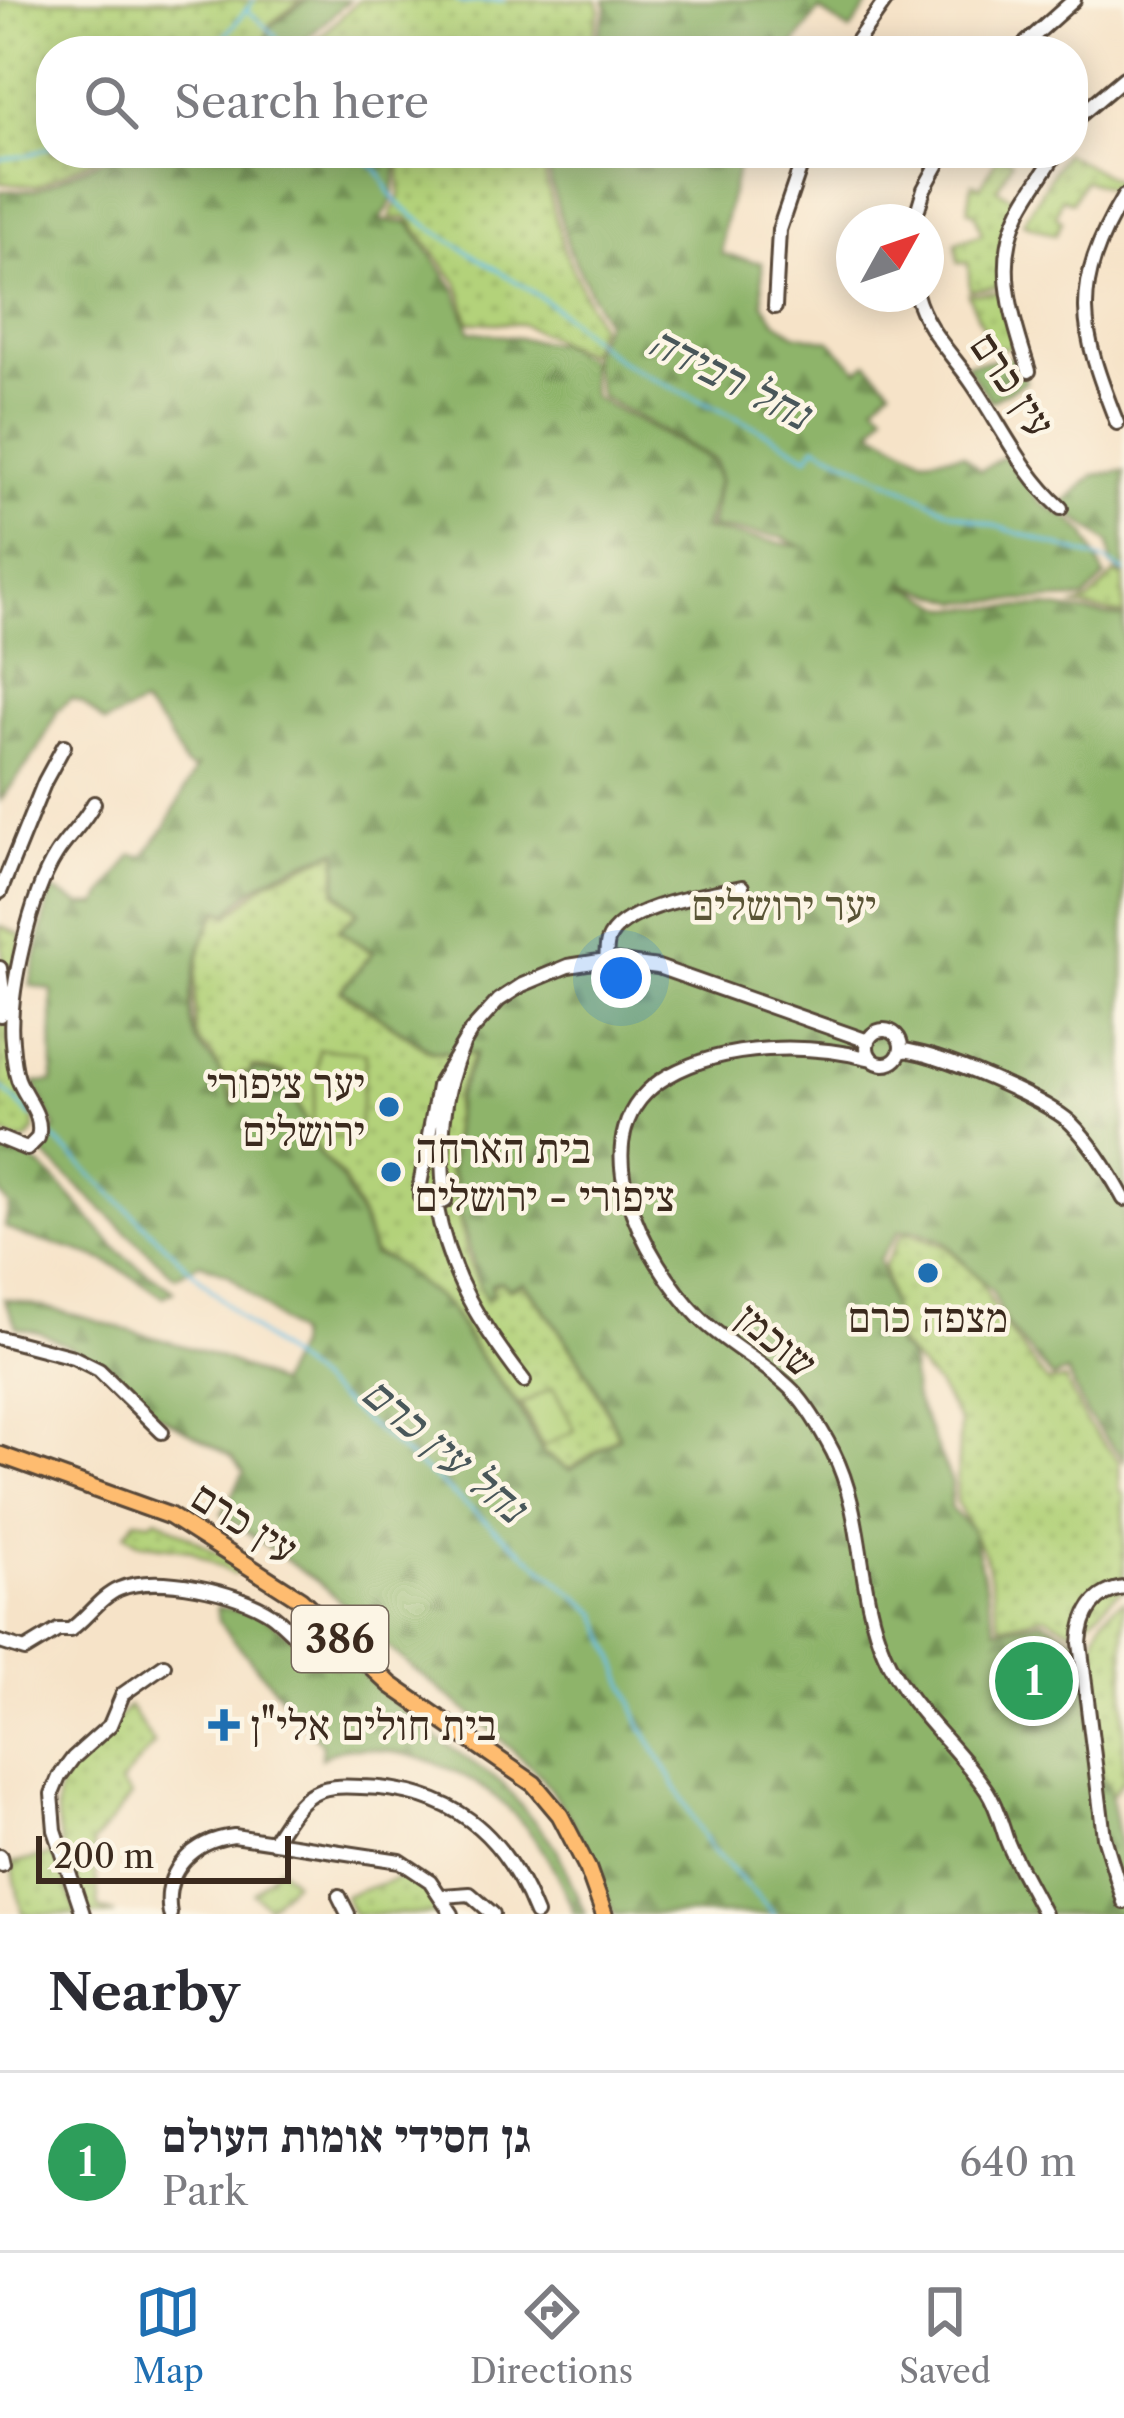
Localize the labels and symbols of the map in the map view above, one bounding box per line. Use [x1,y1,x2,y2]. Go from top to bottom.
north arrow [836,204,944,312]
water label: נחל רבידה [640,313,823,443]
street label: עין כרם [959,322,1067,446]
park label: יער ירושלים [691,879,877,931]
your location [591,948,651,1008]
place label: יער ציפורי ירושלים [206,1057,365,1157]
marker: יער ציפורי ירושלים [376,1094,402,1120]
place label: בית הארחה ציפורי - ירושלים [415,1122,675,1222]
marker: בית הארחה ציפורי - ירושלים [378,1159,404,1185]
marker: מצפה כרם [915,1260,941,1286]
street label: שוכמן [726,1291,828,1389]
place label: מצפה כרם [848,1291,1008,1343]
water label: נחל עין כרם [351,1364,541,1536]
street label: עין כרם [183,1470,307,1574]
road number: 386 [292,1606,388,1672]
pin: 1 [995,1636,1073,1726]
place label: בית חולים אלי"ן [251,1699,497,1751]
marker: בית חולים אלי"ן [208,1709,240,1741]
scale bar [36,1830,291,1883]

